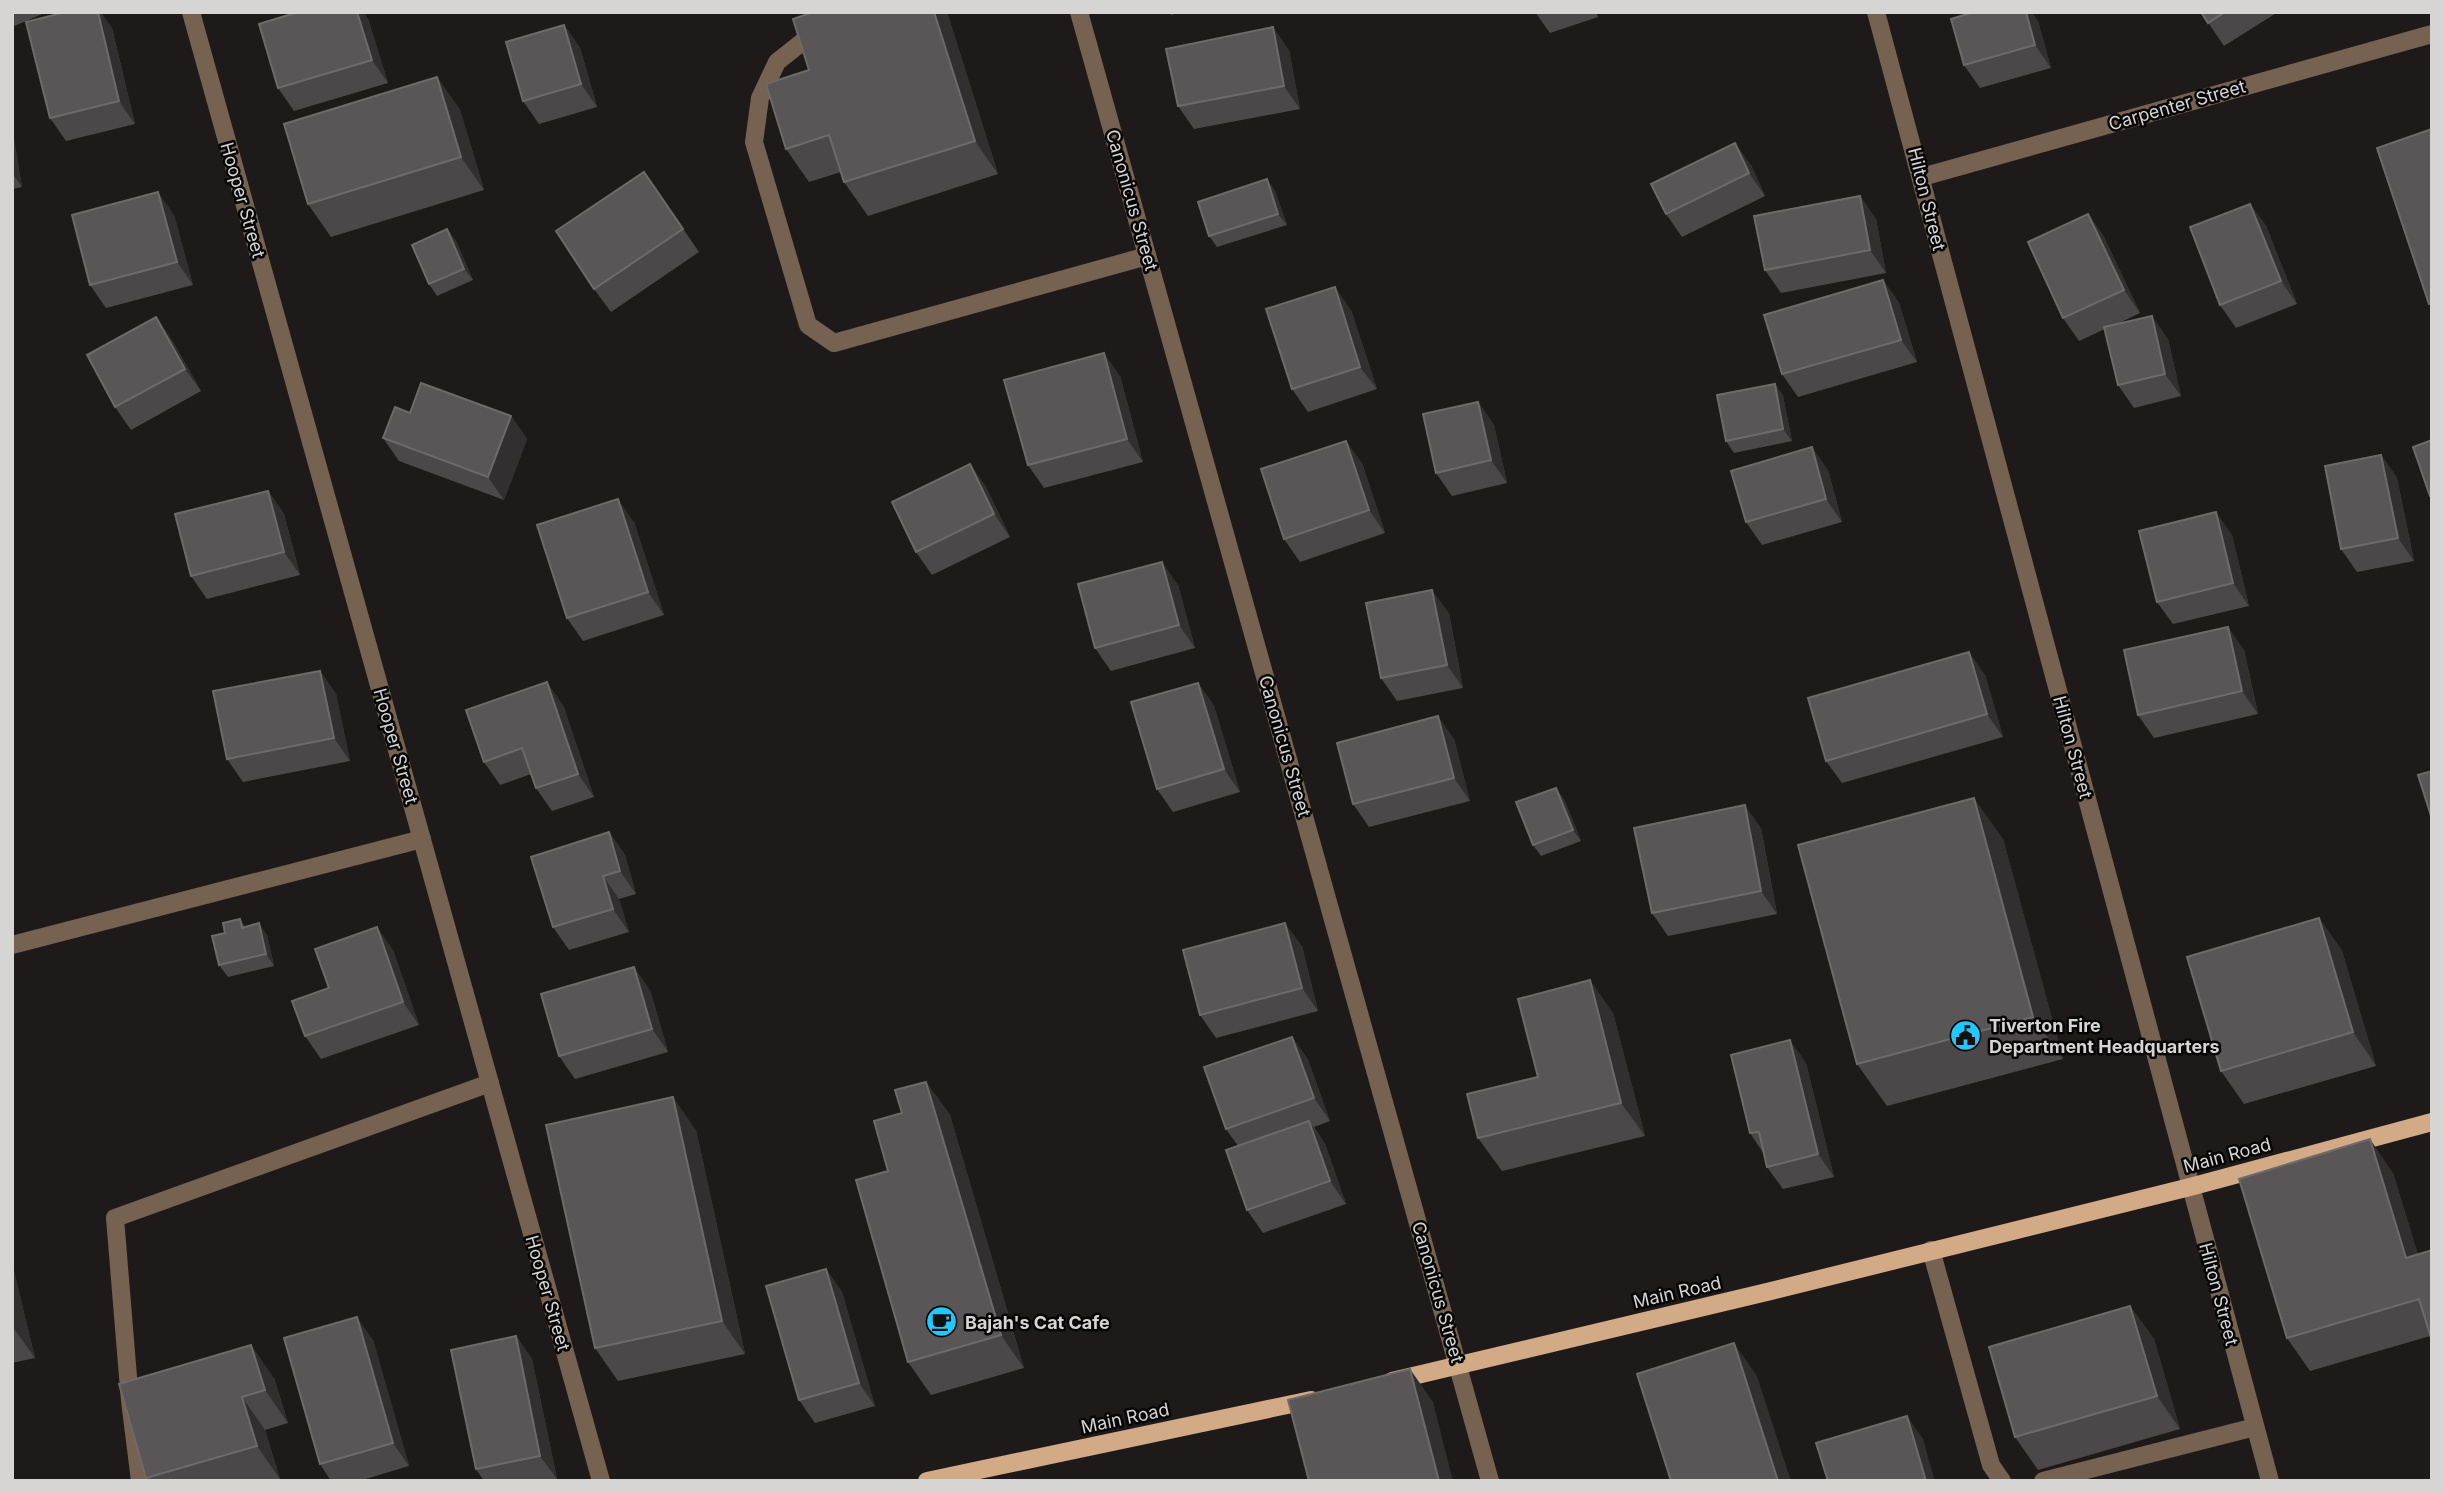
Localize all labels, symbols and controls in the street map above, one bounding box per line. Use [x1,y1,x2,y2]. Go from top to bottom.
street label: Carpenter Street [2106,75,2248,135]
street label: Canonicus Street [1102,127,1162,273]
street label: Hooper Street [216,140,270,260]
street label: Hilton Street [1904,145,1950,253]
street label: Canonicus Street [1255,673,1315,819]
street label: Hooper Street [369,686,423,806]
street label: Hilton Street [2049,693,2097,801]
place label: Tiverton Fire Department Headquarters [1989,1015,2220,1057]
public building icon: Tiverton Fire Department Headquarters [1949,1018,1983,1052]
street label: Main Road [2181,1133,2273,1177]
street label: Canonicus Street [1408,1219,1468,1365]
street label: Hooper Street [521,1233,575,1353]
street label: Hilton Street [2195,1240,2243,1348]
street label: Main Road [1631,1272,1723,1312]
cafe icon: Bajah's Cat Cafe [925,1305,959,1339]
place label: Bajah's Cat Cafe [965,1312,1110,1333]
street label: Main Road [1079,1398,1171,1438]

